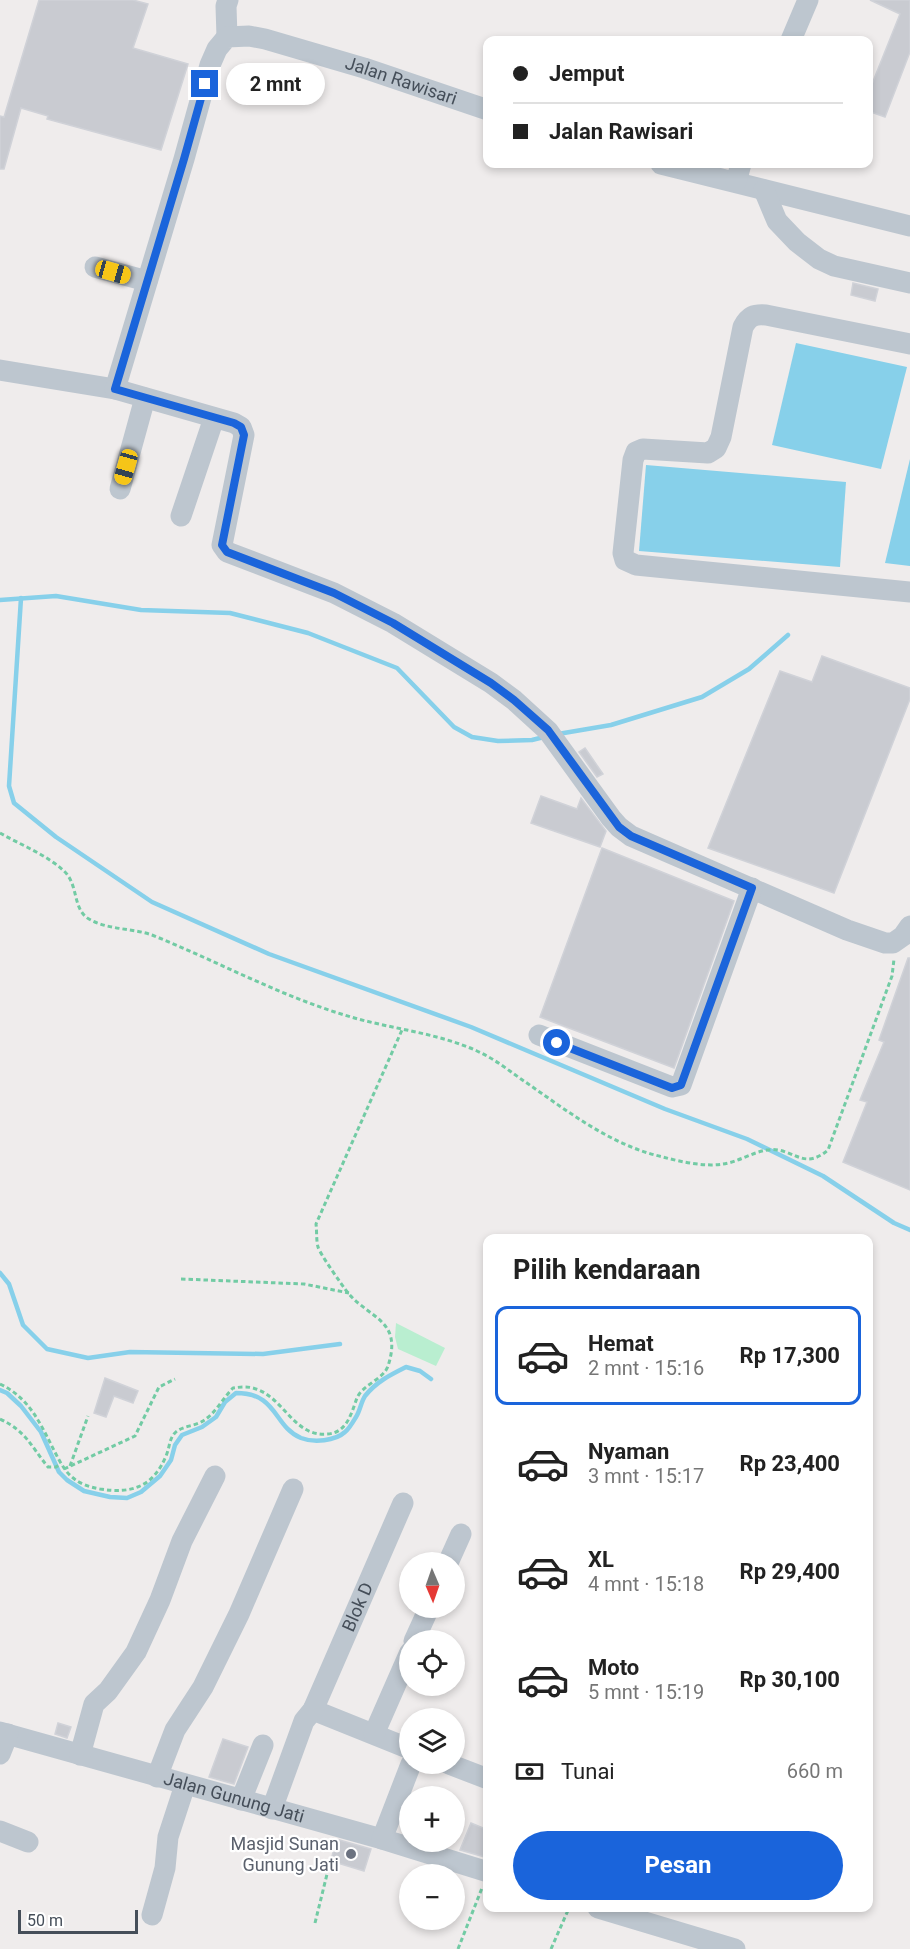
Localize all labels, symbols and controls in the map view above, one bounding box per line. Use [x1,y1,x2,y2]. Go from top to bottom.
street label: Jalan Rawisari [343,52,460,109]
text: Jemput [549,61,624,86]
callout: 2 mnt [226,63,325,105]
route end [191,70,218,97]
text: 2 mnt [250,72,301,96]
text: Jalan Rawisari [549,119,693,144]
car [93,258,133,286]
car [112,447,140,487]
route start [543,1029,570,1056]
text: Pilih kendaraan [513,1254,701,1286]
icon: car [516,1329,570,1383]
text: Hemat [588,1331,654,1356]
text: Rp 17,300 [740,1343,840,1368]
text: 2 mnt · 15:16 [588,1356,704,1380]
icon: car [516,1437,570,1491]
text: Nyaman [588,1439,669,1464]
text: Rp 23,400 [740,1451,840,1476]
text: 3 mnt · 15:17 [588,1464,704,1488]
icon: car [516,1545,570,1599]
text: XL [588,1547,614,1572]
north arrow [399,1552,465,1618]
map controls [399,1552,465,1930]
text: Rp 29,400 [740,1559,840,1584]
text: 4 mnt · 15:18 [588,1572,704,1596]
street label: Blok D [337,1579,377,1635]
button: locate [399,1630,465,1696]
icon: car [516,1653,570,1707]
text: Moto [588,1655,639,1680]
text: Rp 30,100 [740,1667,840,1692]
text: 5 mnt · 15:19 [588,1680,704,1704]
button: layers [399,1708,465,1774]
icon: cash [513,1755,546,1788]
text: Tunai [561,1759,615,1784]
text: 660 m [787,1759,843,1783]
street label: Jalan Gunung Jati [161,1767,307,1827]
button: + [399,1786,465,1852]
button: Pesan [513,1831,843,1900]
place label: Masjid Sunan Gunung Jati [231,1833,339,1875]
marker: Masjid Sunan Gunung Jati [344,1847,358,1861]
button: − [399,1864,465,1930]
scale bar [18,1907,138,1934]
text: 50 m [27,1911,63,1930]

